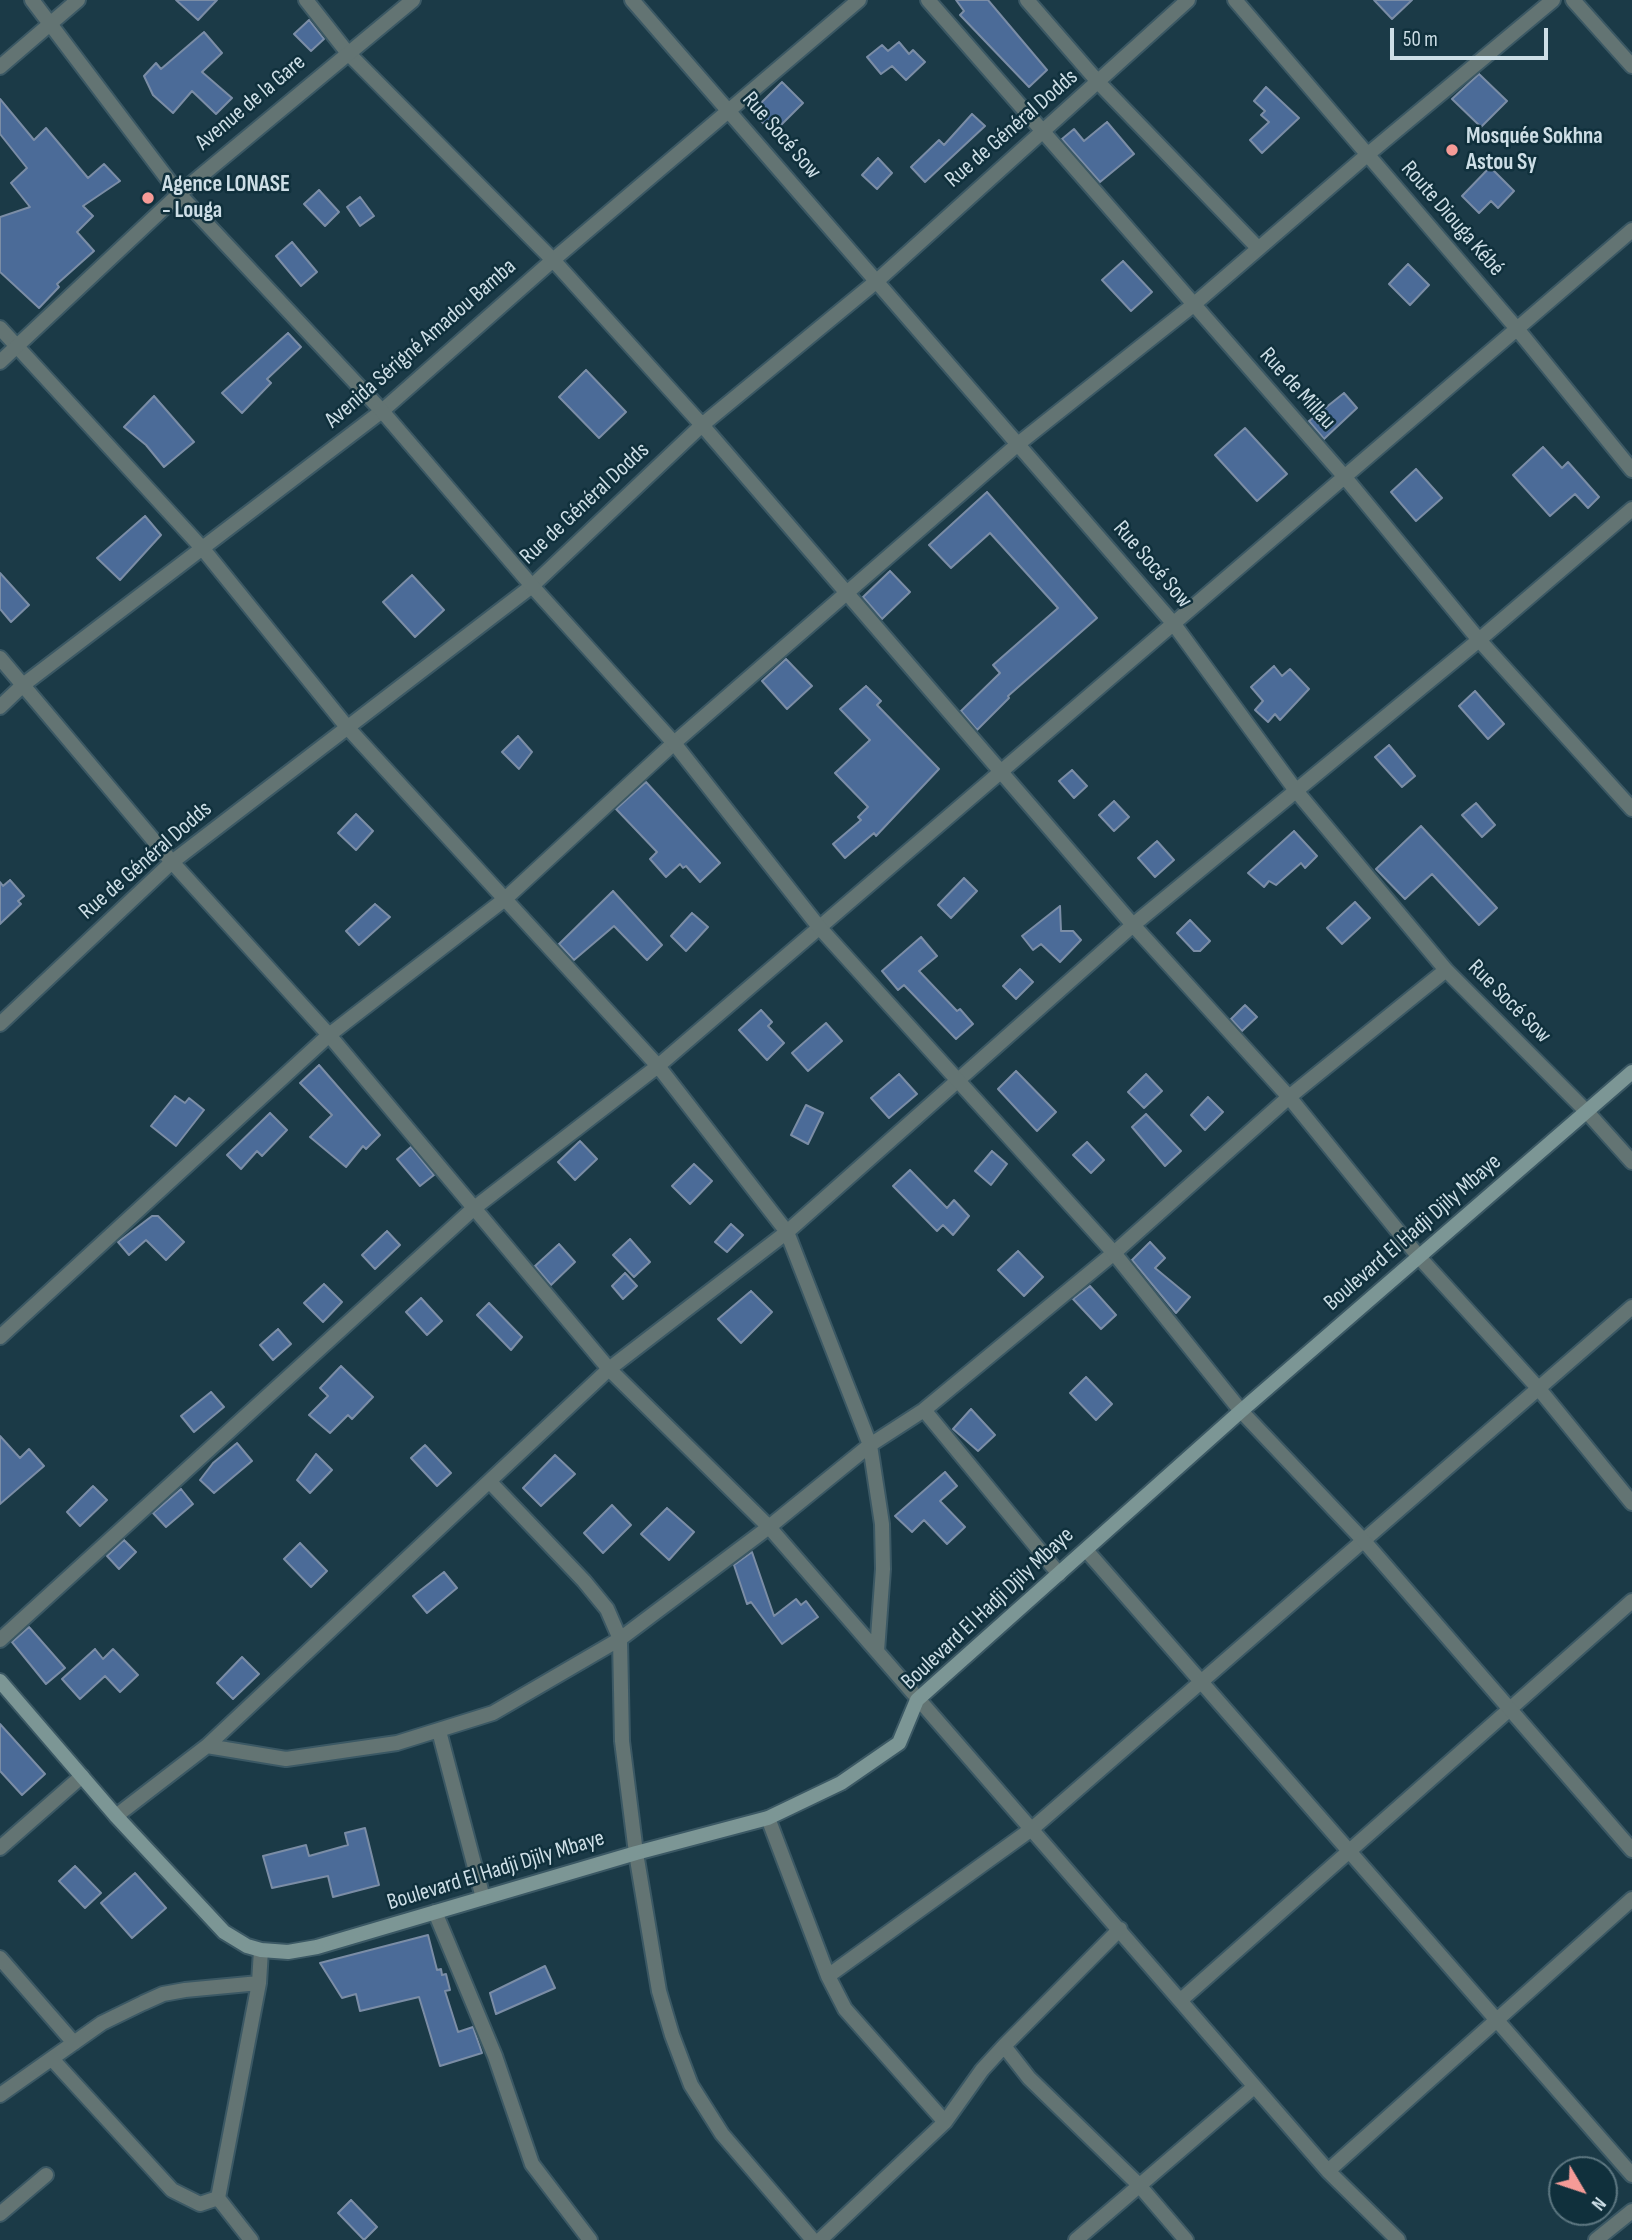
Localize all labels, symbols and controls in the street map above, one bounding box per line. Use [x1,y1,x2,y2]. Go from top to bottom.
scale bar [1394,14,1552,58]
text: 50 m [1403,27,1438,52]
street label: Avenue de la Gare [190,49,312,157]
street label: Rue de Général Dodds [940,64,1084,194]
street label: Rue Socé Sow [736,87,826,185]
place label: Mosquée Sokhna Astou Sy [1466,123,1603,177]
marker: Mosquée Sokhna Astou Sy [1444,142,1460,158]
street label: Route Diouga Kébé [1395,156,1509,282]
place label: Agence LONASE - Louga [162,171,290,225]
marker: Agence LONASE - Louga [140,190,156,206]
street label: Avenida Sérigné Amadou Bamba [320,253,522,435]
street label: Rue de Millau [1253,342,1341,436]
street label: Rue de Général Dodds [515,437,655,571]
street label: Rue Socé Sow [1107,516,1197,614]
street label: Rue de Général Dodds [74,796,218,926]
street label: Rue Socé Sow [1462,955,1556,1049]
street label: Boulevard El Hadji Djily Mbaye [1319,1149,1507,1317]
street label: Boulevard El Hadji Djily Mbaye [896,1522,1080,1696]
street label: Boulevard El Hadji Djily Mbaye [384,1825,608,1917]
north arrow [1548,2156,1618,2226]
text: N [1586,2192,1610,2214]

